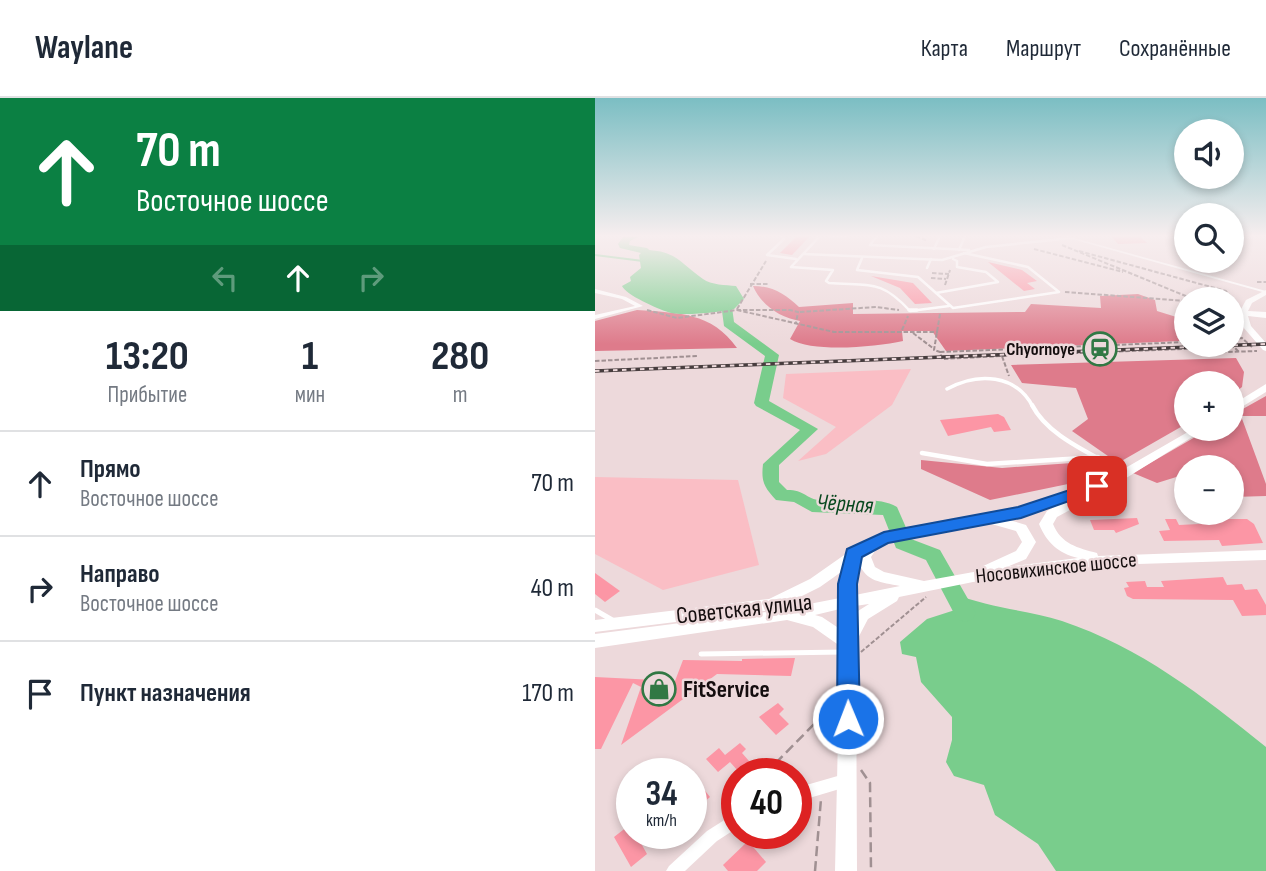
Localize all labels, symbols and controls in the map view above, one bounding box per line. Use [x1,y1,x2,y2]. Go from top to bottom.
text: Waylane [35,28,133,68]
text: Карта [921,34,968,63]
text: Маршрут [1006,34,1081,63]
text: Сохранённые [1119,34,1231,63]
map controls [1174,119,1244,525]
button: sound [1174,119,1244,189]
text: 70 m [136,122,221,181]
icon: ahead [21,126,112,217]
text: Восточное шоссе [136,182,329,221]
button: search [1174,203,1244,273]
icon: left [206,259,244,297]
icon: ahead [279,259,317,297]
icon: right [352,259,390,297]
button: layers [1174,287,1244,357]
station icon: Chyornoye [1081,330,1119,368]
text: 13:20 [106,331,189,382]
text: 1 [302,331,318,382]
text: 280 [431,331,489,382]
place label: Chyornoye [1006,339,1075,360]
button: + [1174,371,1244,441]
text: Прибытие [107,381,187,409]
text: мин [295,381,325,409]
text: m [453,381,467,409]
text: Прямо [80,454,141,485]
button: − [1174,455,1244,525]
pin [1067,456,1127,516]
icon: ahead [21,465,59,503]
icon: arrive [1078,467,1116,505]
text: 70 m [531,468,574,499]
text: Восточное шоссе [80,485,218,513]
water label: Чёрная [816,488,874,520]
street label: Носовихинское шоссе [974,547,1138,589]
text: Направо [80,559,159,590]
icon: right [21,570,59,608]
text: 40 m [531,573,574,604]
street label: Советская улица [675,587,813,631]
text: Восточное шоссе [80,590,218,618]
shop icon: FitService [640,670,678,708]
icon: arrive [21,675,59,713]
place label: FitService [683,675,770,704]
text: Пункт назначения [80,678,251,709]
text: 170 m [522,678,574,709]
position arrow [811,682,885,756]
speed limit sign: 40 [721,758,812,849]
text: 34 [646,773,678,816]
text: km/h [646,810,677,831]

